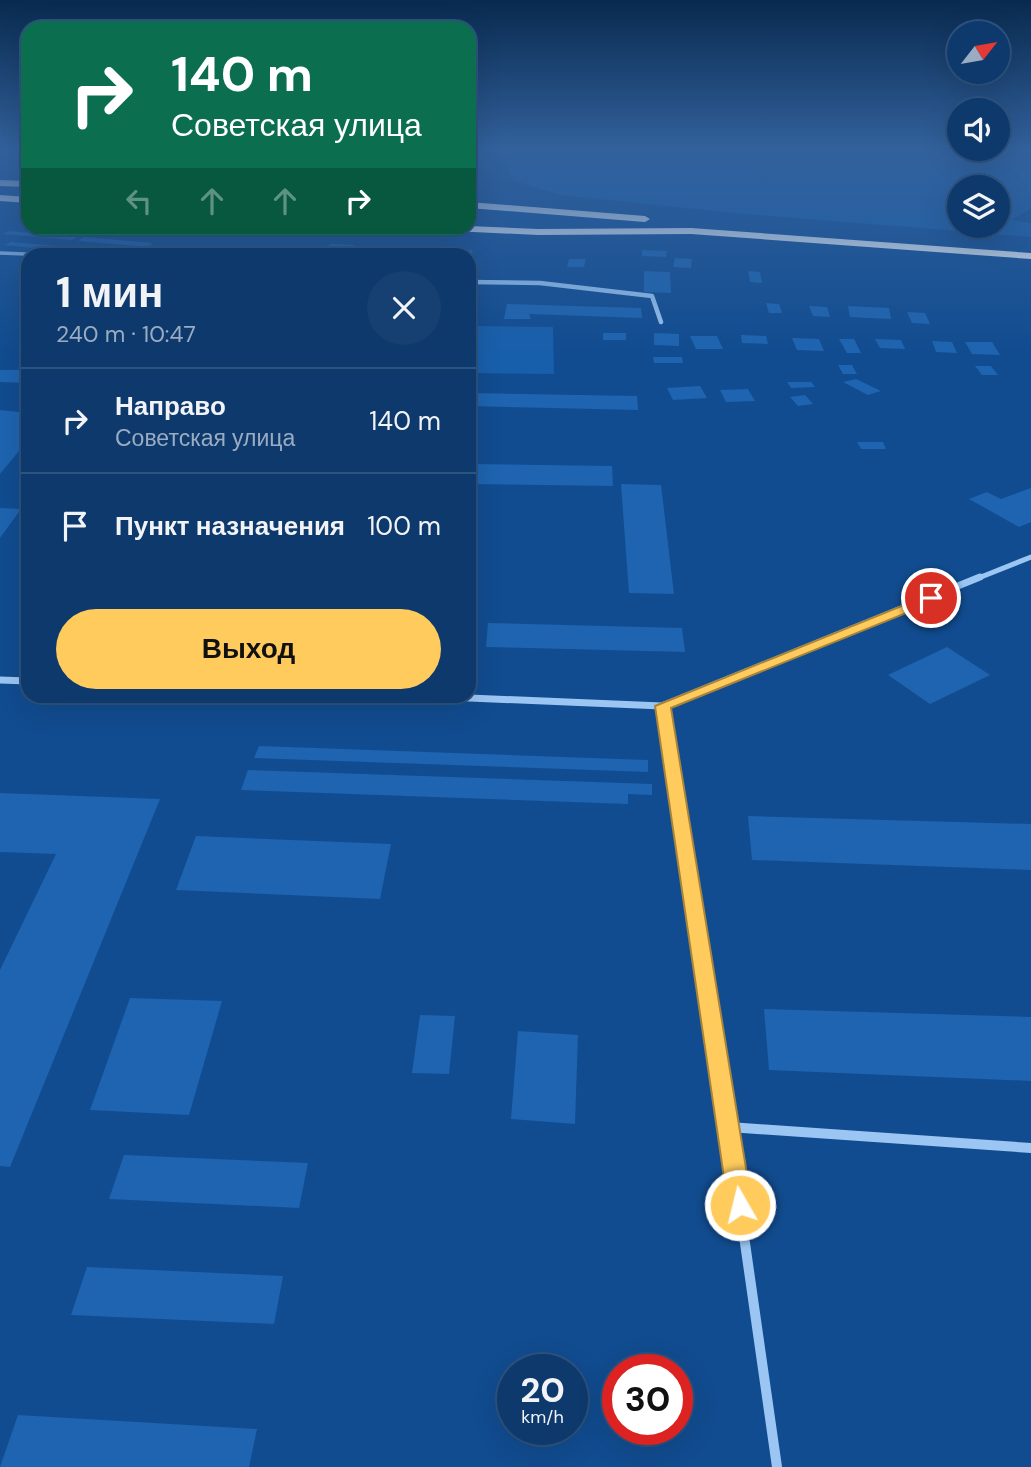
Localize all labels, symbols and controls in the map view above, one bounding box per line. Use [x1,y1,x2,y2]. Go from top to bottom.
north arrow [947,21,1010,84]
map controls [947,21,1010,238]
text: 140 m [171,42,313,106]
icon: right [56,49,147,140]
button: sound [947,98,1010,161]
text: Советская улица [171,104,422,146]
button: layers [947,175,1010,238]
icon: left [120,182,158,220]
icon: ahead [193,182,231,220]
icon: ahead [266,182,304,220]
icon: right [339,182,377,220]
text: 1 мин [56,265,163,320]
button: close [367,271,441,345]
text: 240 m · 10:47 [56,319,196,349]
text: Направо [115,389,226,423]
icon: right [56,402,94,440]
text: 140 m [369,404,441,438]
text: Советская улица [115,423,295,453]
icon: arrive [56,507,94,545]
text: Пункт назначения [115,509,345,543]
text: 100 m [367,509,441,543]
pin [901,568,961,628]
icon: arrive [912,579,950,617]
button: Выход [56,609,441,689]
position arrow [703,1168,777,1242]
speed limit sign: 30 [602,1354,693,1445]
text: 20 [520,1367,565,1413]
text: km/h [521,1405,564,1429]

